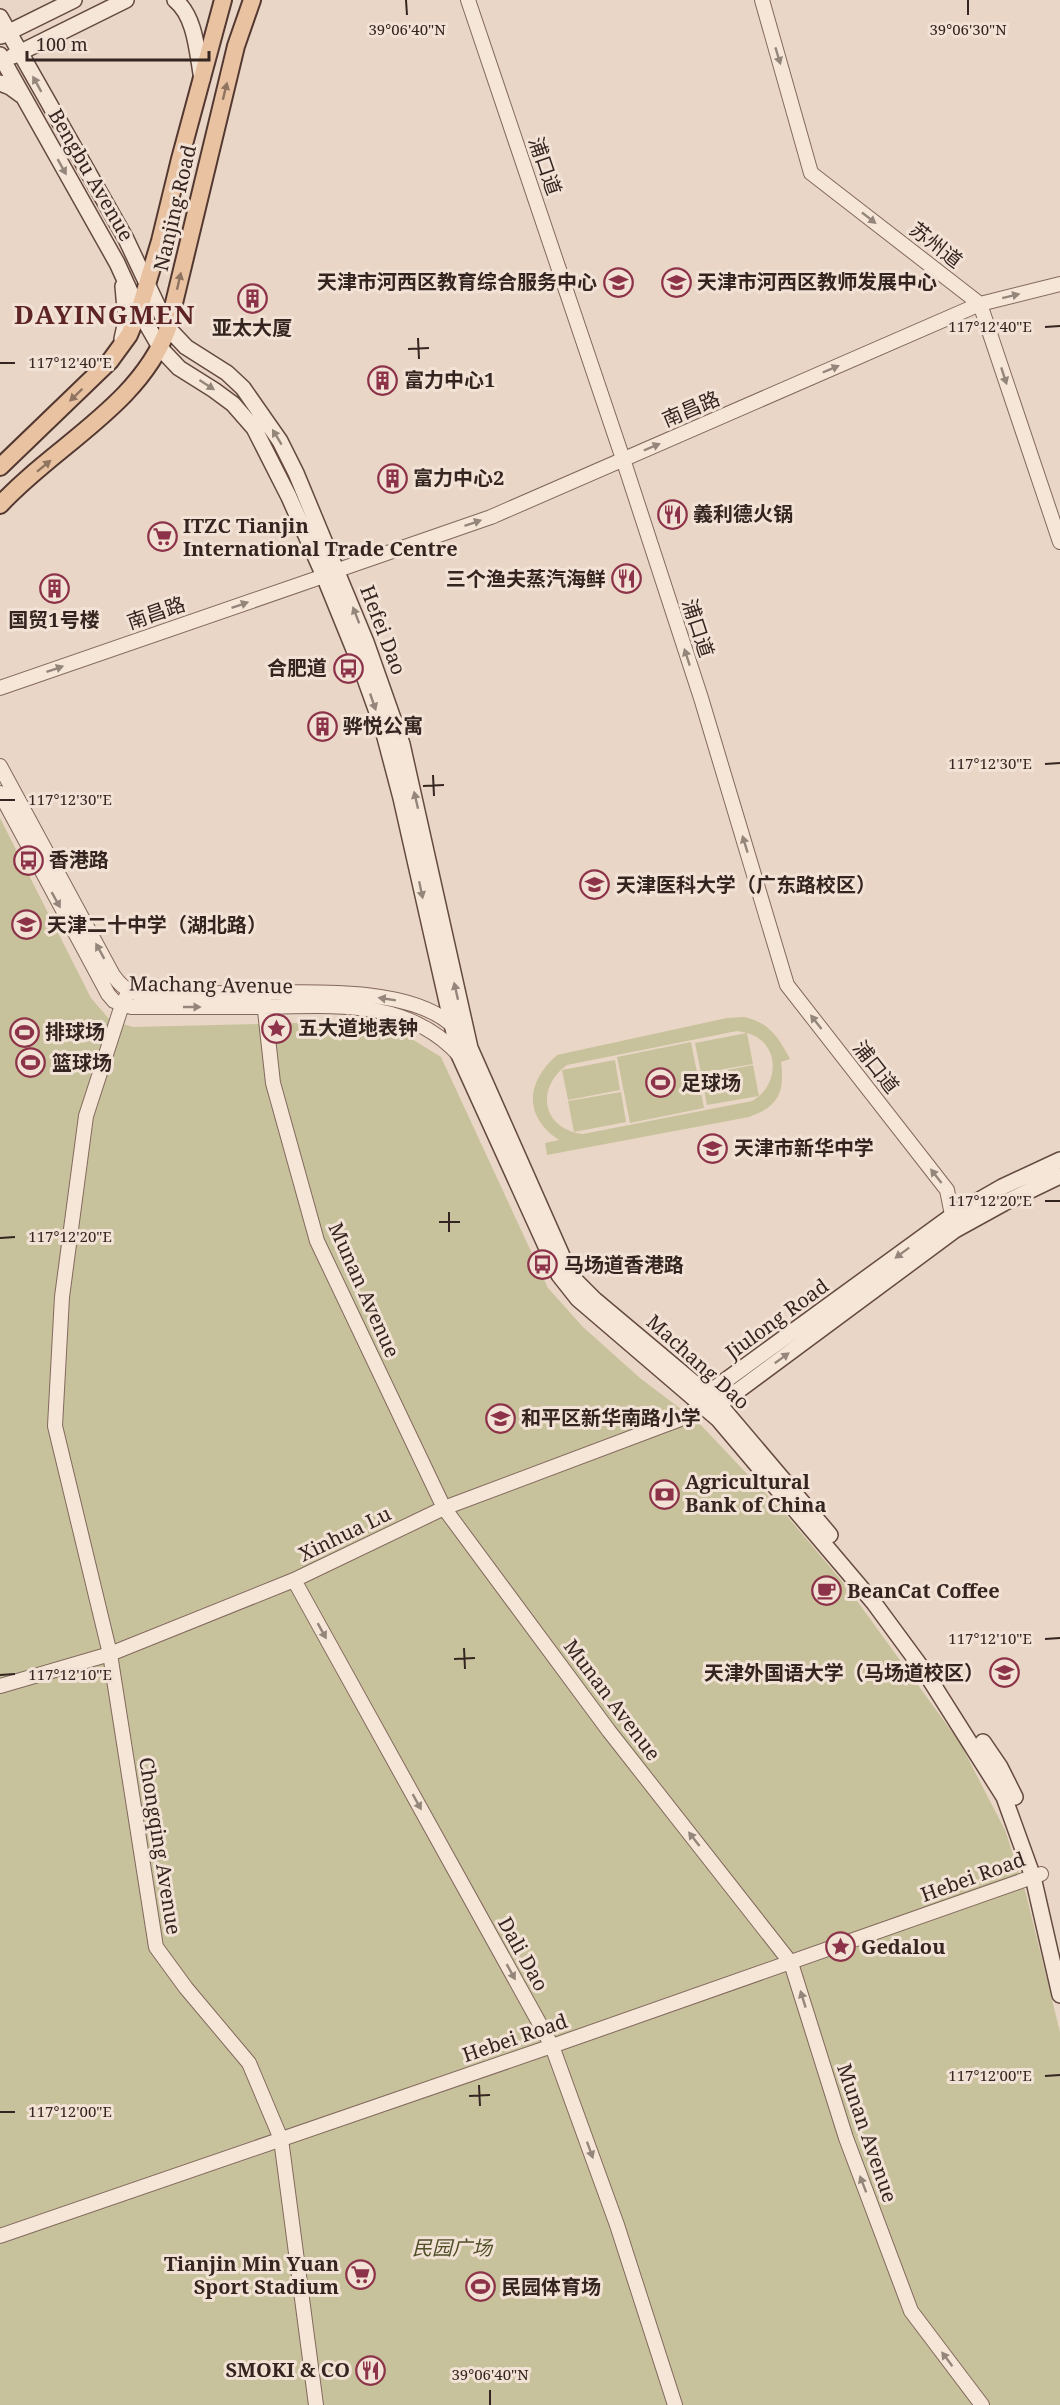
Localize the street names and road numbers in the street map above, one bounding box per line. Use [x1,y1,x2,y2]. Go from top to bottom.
street label: Bengbu Avenue [42,103,140,246]
street label: 浦口道 [523,133,568,199]
street label: Nanjing Road [147,142,202,274]
street label: 苏州道 [904,215,968,274]
street label: 南昌路 [658,384,724,433]
street label: Hefei Dao [354,581,413,678]
street label: 南昌路 [123,590,189,635]
street label: 浦口道 [676,595,721,661]
street label: Machang Avenue [129,970,293,999]
street label: 浦口道 [847,1035,906,1099]
street label: Munan Avenue [323,1218,406,1362]
street label: Jiulong Road [719,1272,834,1366]
street label: Machang Dao [641,1308,756,1415]
street label: Xinhua Lu [294,1499,396,1568]
street label: Munan Avenue [558,1634,667,1766]
street label: Chongqing Avenue [133,1755,188,1937]
street label: Hebei Road [917,1845,1029,1908]
street label: Dali Dao [492,1912,555,1996]
street label: Hebei Road [459,2007,571,2068]
street label: Munan Avenue [831,2060,904,2206]

